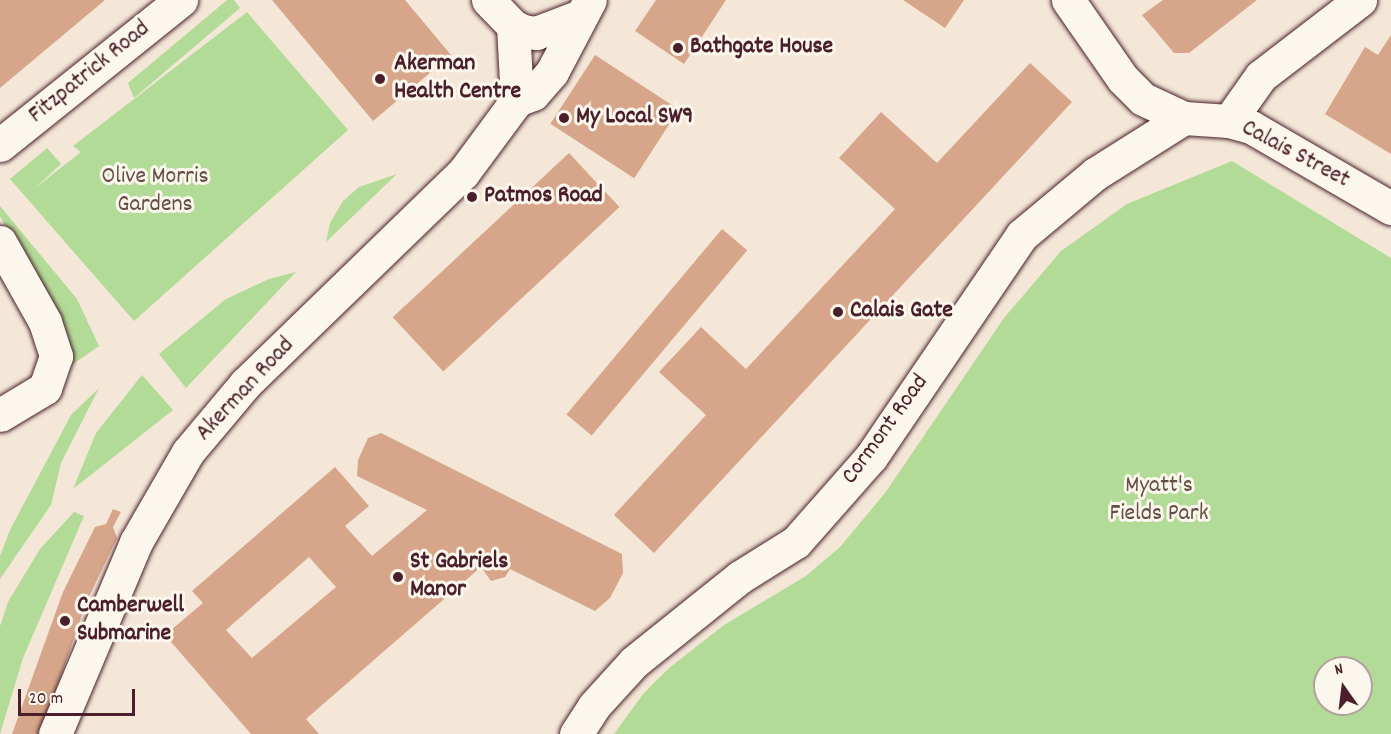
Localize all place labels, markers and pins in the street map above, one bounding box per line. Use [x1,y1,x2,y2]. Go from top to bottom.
place label: Bathgate House [690,34,833,62]
marker: Bathgate House [671,41,685,55]
place label: Akerman Health Centre [394,51,521,107]
marker: Akerman Health Centre [371,70,389,88]
place label: My Local SW9 [576,104,693,132]
marker: My Local SW9 [557,111,571,125]
place label: Patmos Road [484,183,603,211]
marker: Patmos Road [465,190,479,204]
place label: Calais Gate [850,298,953,326]
marker: Calais Gate [831,305,845,319]
place label: St Gabriels Manor [410,549,508,605]
marker: St Gabriels Manor [391,570,405,584]
place label: Camberwell Submarine [77,593,184,649]
marker: Camberwell Submarine [58,614,72,628]

